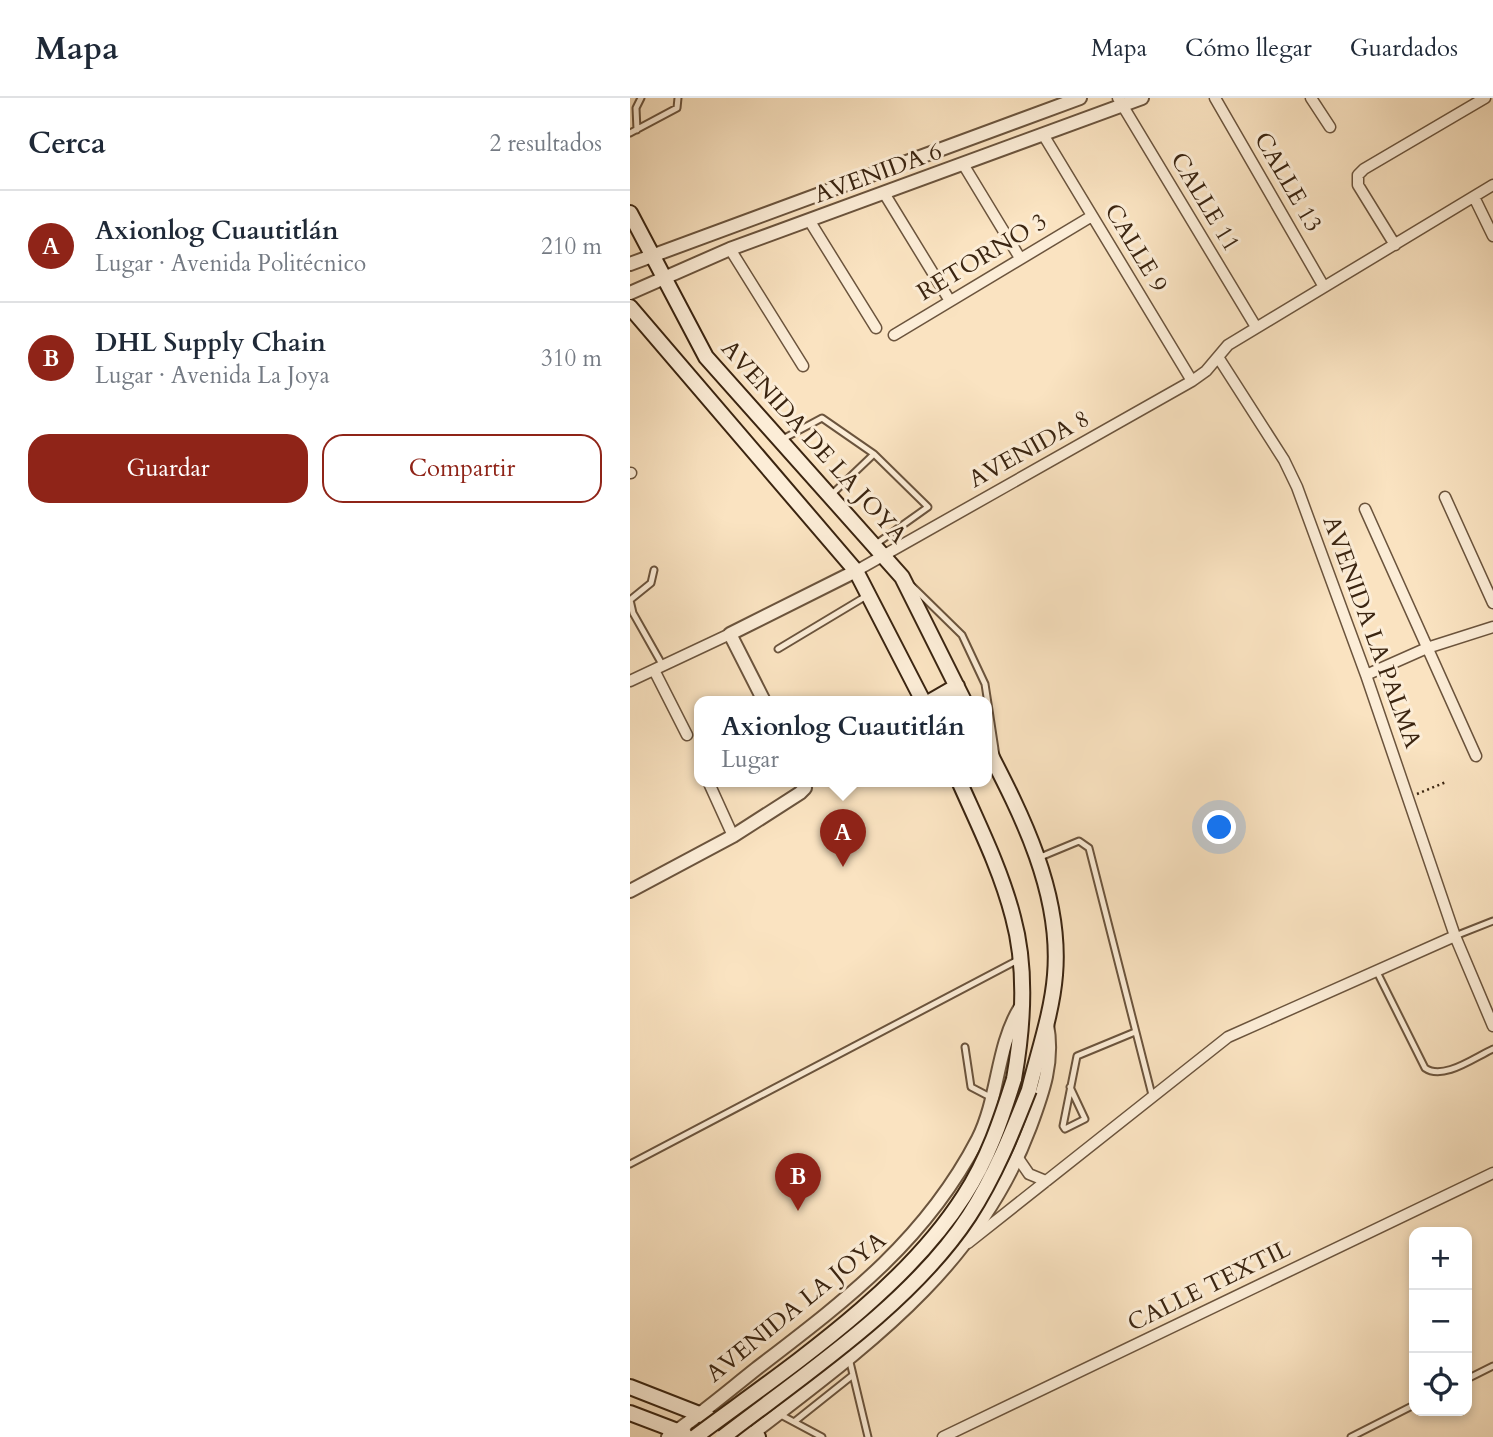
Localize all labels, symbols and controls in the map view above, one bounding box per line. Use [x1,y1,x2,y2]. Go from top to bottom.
text: Mapa [35,26,119,71]
text: Mapa [1091,32,1147,65]
text: Cómo llegar [1185,32,1312,65]
text: Guardados [1350,32,1458,65]
text: Cerca [28,123,106,164]
street label: CALLE 13 [1246,126,1330,238]
text: 2 resultados [489,128,602,159]
street label: AVENIDA 6 [810,135,946,211]
street label: CALLE 11 [1162,146,1248,258]
street label: CALLE 9 [1097,197,1175,299]
street label: RETORNO 3 [911,205,1053,309]
text: Axionlog Cuautitlán [95,213,339,248]
text: A [42,231,60,262]
text: 210 m [541,231,602,262]
text: Lugar · Avenida Politécnico [95,248,366,279]
text: DHL Supply Chain [95,325,326,360]
street label: AVENIDA DE LA JOYA [713,333,915,552]
text: B [43,343,59,374]
text: 310 m [541,343,602,374]
text: Lugar · Avenida La Joya [95,360,330,391]
street label: AVENIDA 8 [963,402,1095,496]
button: Guardar [28,434,308,503]
button: Compartir [322,434,602,503]
street label: AVENIDA LA PALMA [1315,511,1430,753]
popup [694,696,992,787]
text: Axionlog Cuautitlán [721,709,965,744]
text: Lugar [721,744,779,775]
pin: A [820,809,866,867]
your location [1202,810,1236,844]
pin: B [775,1153,821,1211]
street label: AVENIDA LA JOYA [699,1223,894,1390]
map controls [1409,1227,1472,1416]
button: + [1409,1227,1472,1290]
street label: CALLE TEXTIL [1122,1232,1296,1340]
button: − [1409,1290,1472,1353]
button: locate [1409,1353,1472,1416]

